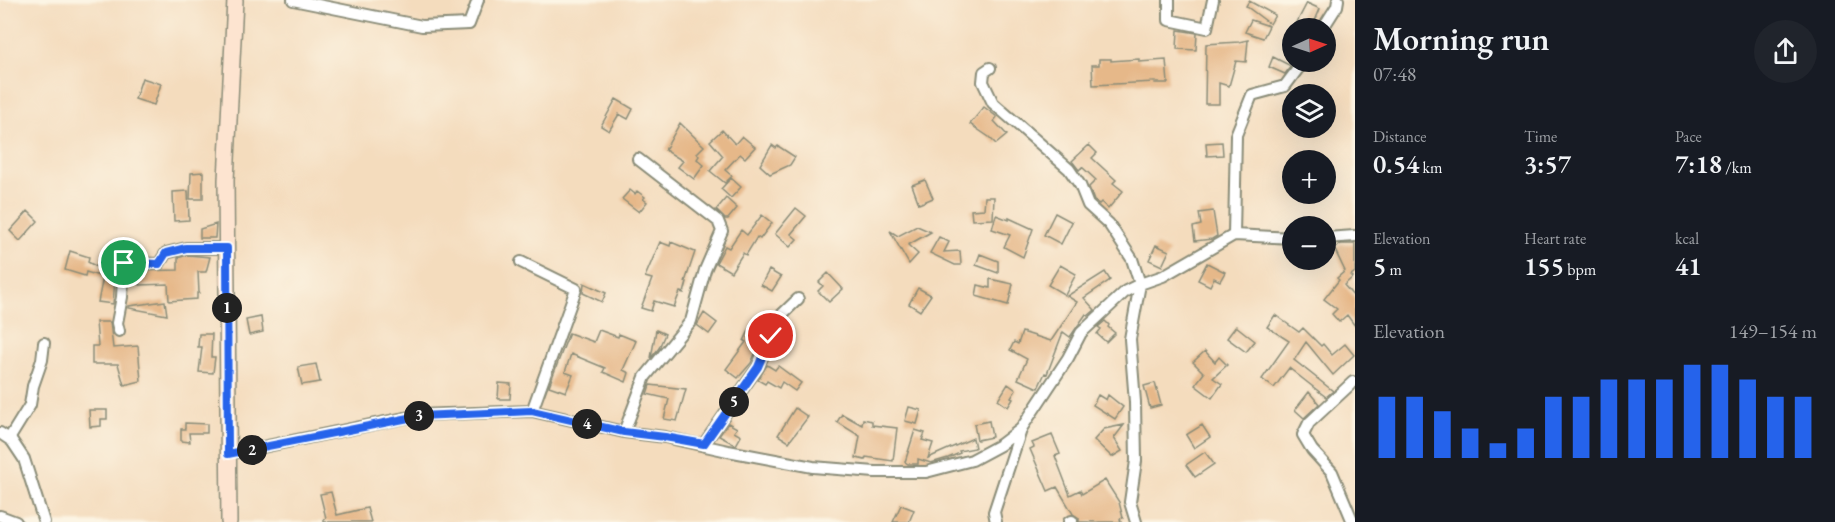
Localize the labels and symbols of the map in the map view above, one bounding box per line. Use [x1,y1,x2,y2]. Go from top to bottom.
north arrow [1282,18,1336,72]
pin [98,237,149,288]
pin: 1 [212,293,242,323]
pin [745,310,796,361]
pin: 5 [719,387,749,417]
pin: 3 [404,401,434,431]
pin: 4 [572,409,602,439]
pin: 2 [237,435,267,465]

